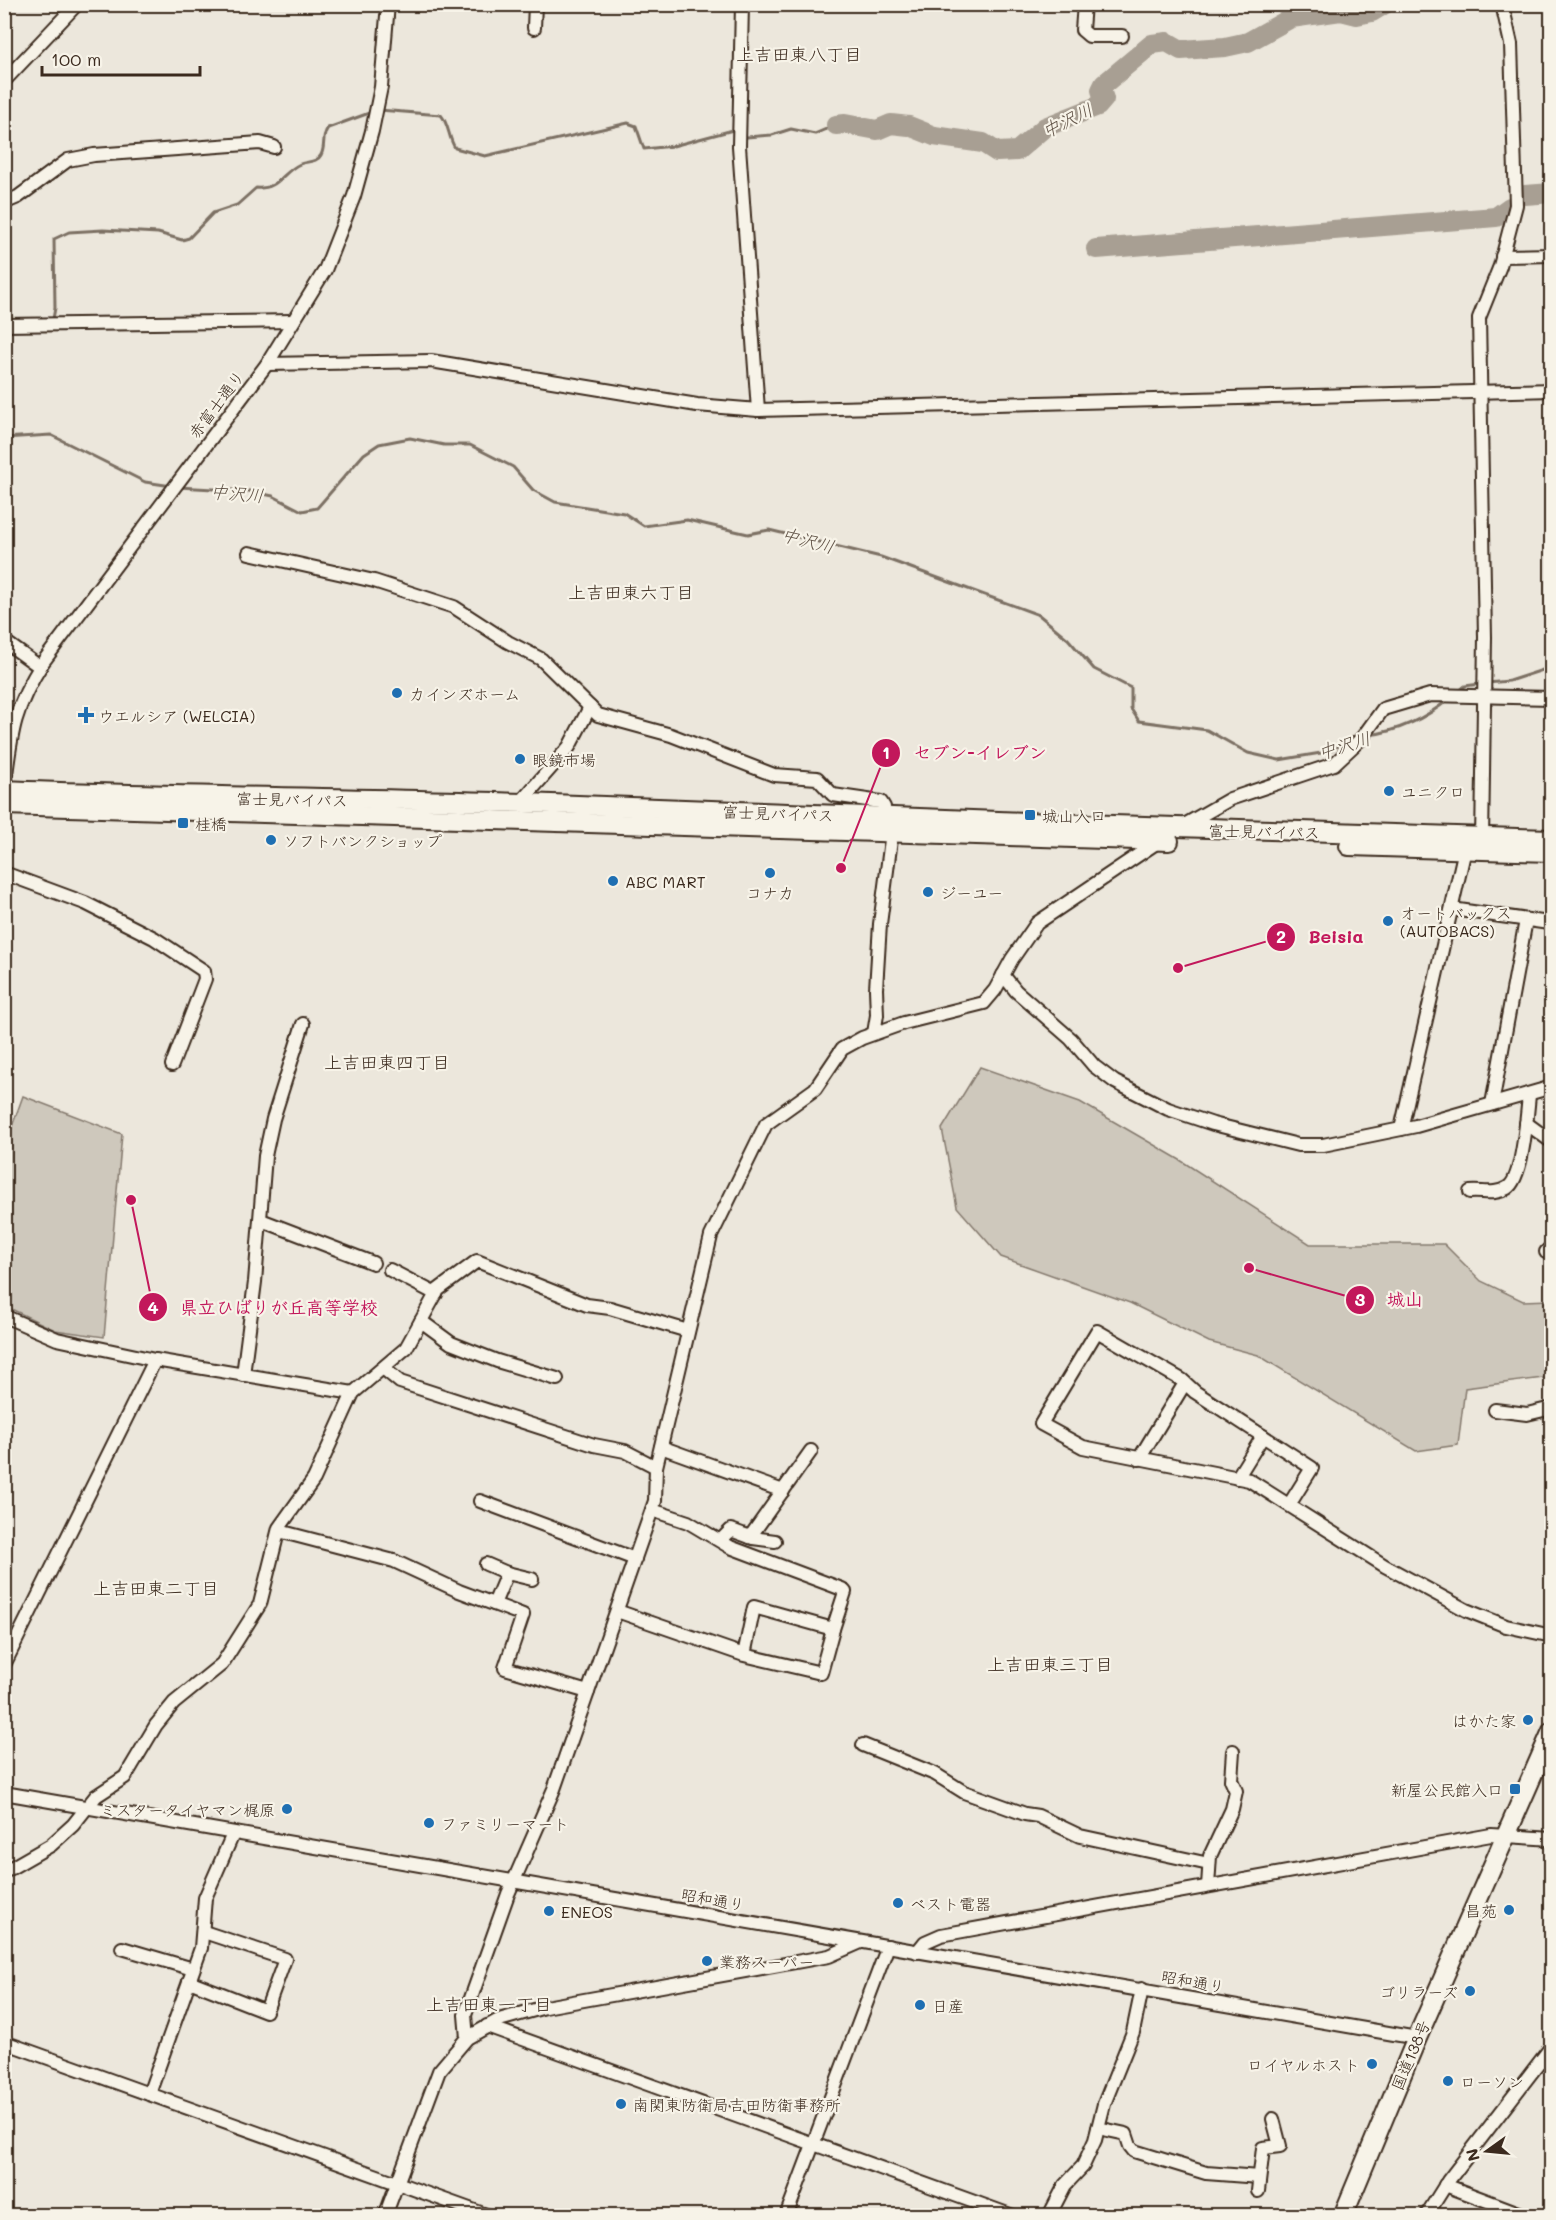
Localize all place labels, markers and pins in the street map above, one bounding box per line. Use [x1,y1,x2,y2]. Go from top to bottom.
place label: カインズホーム [409,683,520,704]
marker: カインズホーム [390,686,404,700]
place label: ウエルシア (WELCIA) [98,705,255,726]
marker: ウエルシア (WELCIA) [79,708,93,722]
callout: セブン-イレブン [871,735,1059,771]
place label: 眼鏡市場 [532,749,596,770]
marker: 眼鏡市場 [513,752,527,766]
place label: ユニクロ [1401,781,1465,802]
marker: ユニクロ [1382,784,1396,798]
place label: 城山入口 [1042,805,1106,826]
marker: 城山入口 [1023,808,1037,822]
place label: 桂橋 [195,813,227,834]
marker: 桂橋 [176,816,190,830]
place label: ソフトバンクショップ [283,830,442,851]
marker: ソフトバンクショップ [264,833,278,847]
marker: コナカ [763,866,777,880]
place label: ABC MART [625,871,706,892]
marker: ABC MART [606,874,620,888]
place label: コナカ [746,882,794,903]
place label: ジーユー [940,882,1003,903]
marker: ジーユー [921,885,935,899]
place label: オートバックス (AUTOBACS) [1400,902,1512,941]
marker: オートバックス (AUTOBACS) [1381,914,1395,928]
callout: Beisia [1266,919,1375,955]
callout: 城山 [1345,1282,1435,1318]
callout: 県立ひばりが丘高等学校 [138,1289,390,1325]
place label: はかた家 [1452,1710,1516,1731]
marker: はかた家 [1521,1713,1535,1727]
place label: 新屋公民館入口 [1391,1779,1503,1800]
marker: 新屋公民館入口 [1508,1782,1522,1796]
place label: ミスタータイヤマン梶原 [100,1799,275,1820]
marker: ミスタータイヤマン梶原 [280,1802,294,1816]
place label: ファミリーマート [441,1813,569,1834]
marker: ファミリーマート [422,1816,436,1830]
place label: ベスト電器 [910,1893,991,1914]
marker: ベスト電器 [891,1896,905,1910]
place label: 昌苑 [1465,1900,1497,1921]
place label: ENEOS [561,1901,613,1922]
marker: 昌苑 [1502,1903,1516,1917]
marker: ENEOS [542,1904,556,1918]
place label: 業務スーパー [719,1951,814,1972]
marker: 業務スーパー [700,1954,714,1968]
place label: ゴリラーズ [1379,1981,1458,2002]
marker: ゴリラーズ [1463,1984,1477,1998]
place label: 日産 [932,1995,964,2016]
marker: 日産 [913,1998,927,2012]
place label: ロイヤルホスト [1247,2054,1360,2075]
marker: ロイヤルホスト [1365,2057,1379,2071]
place label: ローソン [1460,2071,1524,2092]
marker: ローソン [1441,2074,1455,2088]
place label: 南関東防衛局吉田防衛事務所 [633,2094,841,2115]
marker: 南関東防衛局吉田防衛事務所 [614,2097,628,2111]

